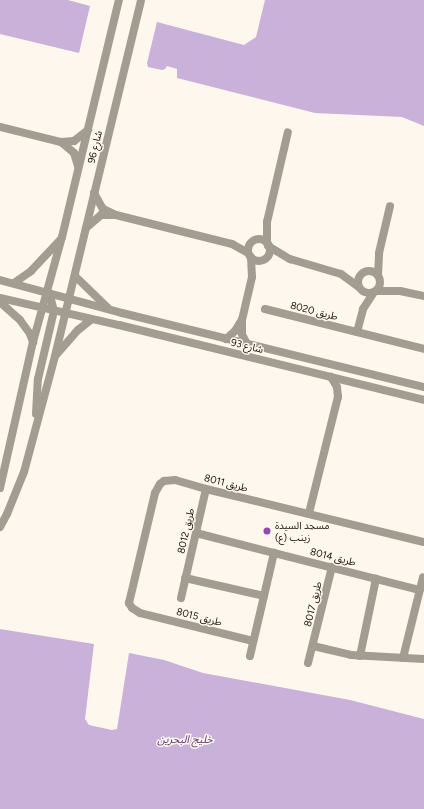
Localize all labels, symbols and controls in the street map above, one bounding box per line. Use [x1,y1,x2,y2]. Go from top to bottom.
street label: شارع 96 [85,129,105,165]
street label: طريق 8020 [289,299,339,323]
street label: شارع 93 [230,336,264,356]
street label: طريق 8011 [203,472,249,494]
street label: طريق 8012 [175,507,197,555]
place label: مسجد السيدة زينب (ع) [275,519,329,542]
marker: مسجد السيدة زينب (ع) [262,526,272,536]
street label: طريق 8014 [309,546,357,568]
street label: طريق 8017 [302,580,324,628]
street label: طريق 8015 [175,606,223,628]
water label: خليج البحرين [157,733,213,747]

